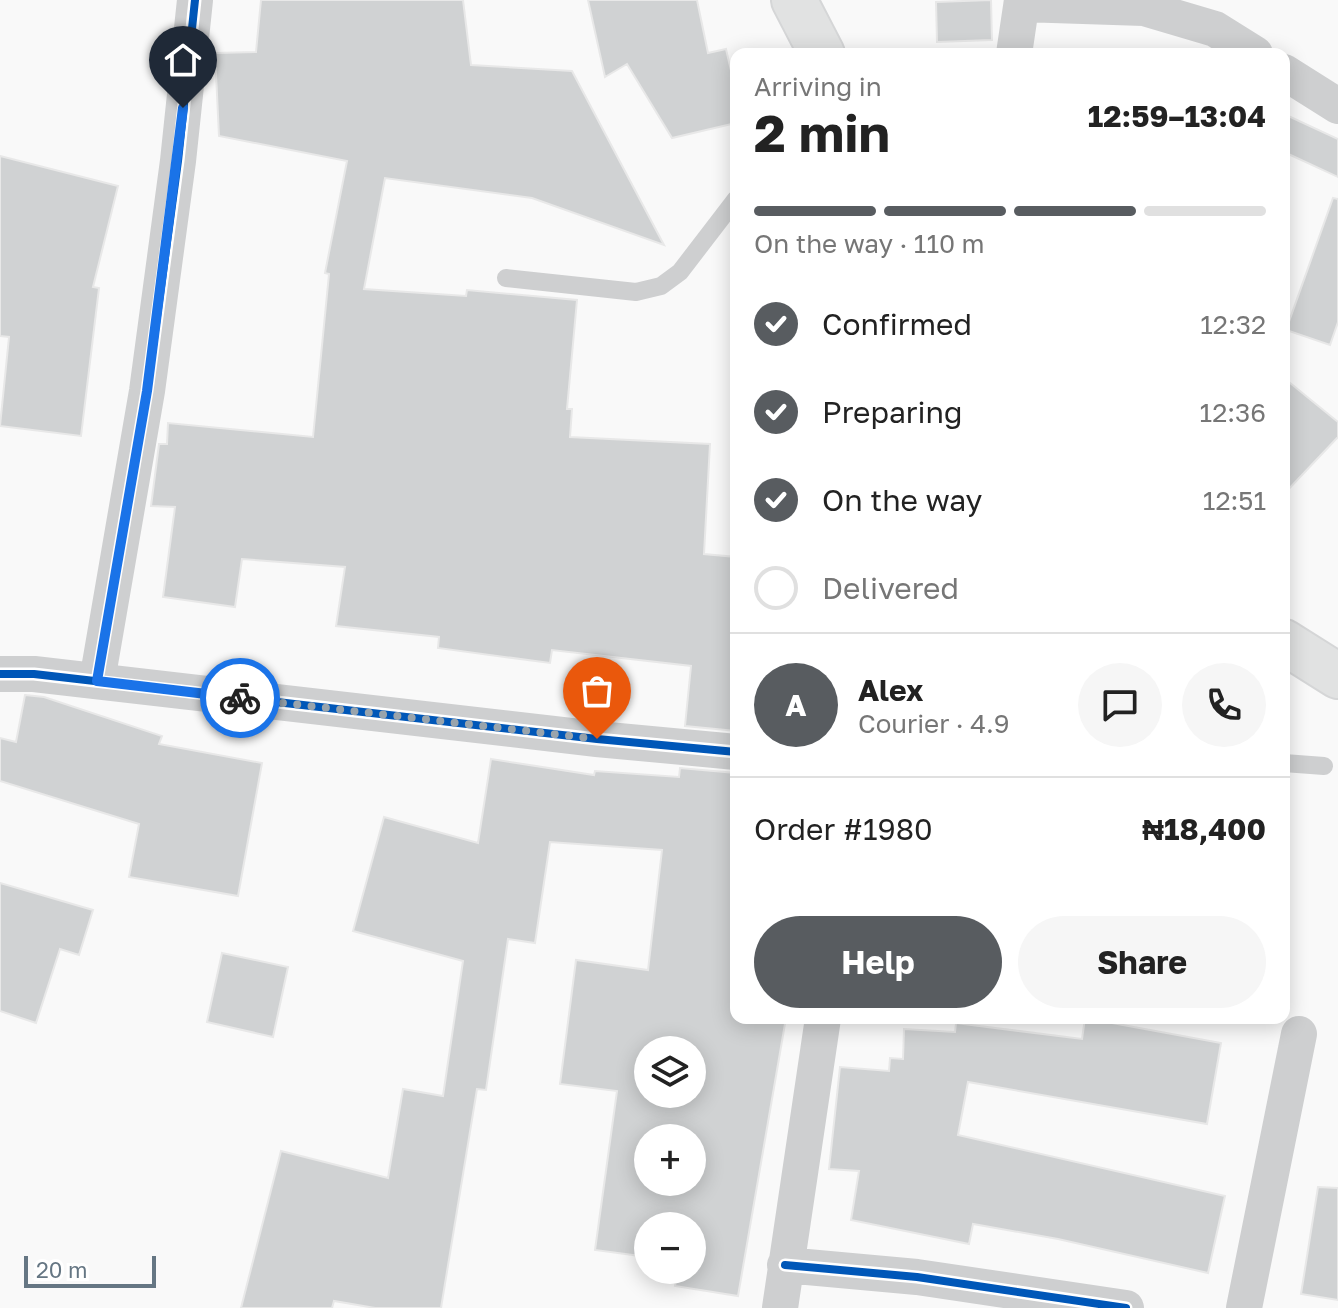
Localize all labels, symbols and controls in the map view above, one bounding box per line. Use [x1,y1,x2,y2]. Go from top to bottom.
pin [149,26,217,108]
icon: home [161,38,205,82]
text: Arriving in [754,71,882,102]
text: 12:59–13:04 [1088,98,1266,134]
text: 2 min [754,101,890,163]
text: On the way · 110 m [754,228,985,259]
icon: check [754,302,798,346]
text: Confirmed [822,306,972,342]
text: 12:32 [1200,309,1266,340]
icon: check [754,390,798,434]
text: Preparing [822,394,963,430]
text: 12:36 [1200,397,1266,428]
icon: check [754,478,798,522]
text: On the way [822,482,982,518]
text: 12:51 [1203,485,1266,516]
text: Delivered [822,570,959,606]
pin [563,657,631,739]
courier [200,658,280,738]
button: chat [1078,663,1162,747]
button: phone [1182,663,1266,747]
icon: bag [575,669,619,713]
text: Alex [858,672,923,708]
icon: bike [218,676,262,720]
text: A [785,687,807,723]
text: Courier · 4.9 [858,708,1010,739]
text: Order #1980 [754,811,933,847]
text: ₦18,400 [1142,811,1266,847]
button: Help [754,916,1002,1008]
button: Share [1018,916,1266,1008]
map controls [634,1036,706,1284]
button: layers [634,1036,706,1108]
button: + [634,1124,706,1196]
button: − [634,1212,706,1284]
scale bar [24,1252,156,1288]
text: 20 m [36,1256,87,1283]

